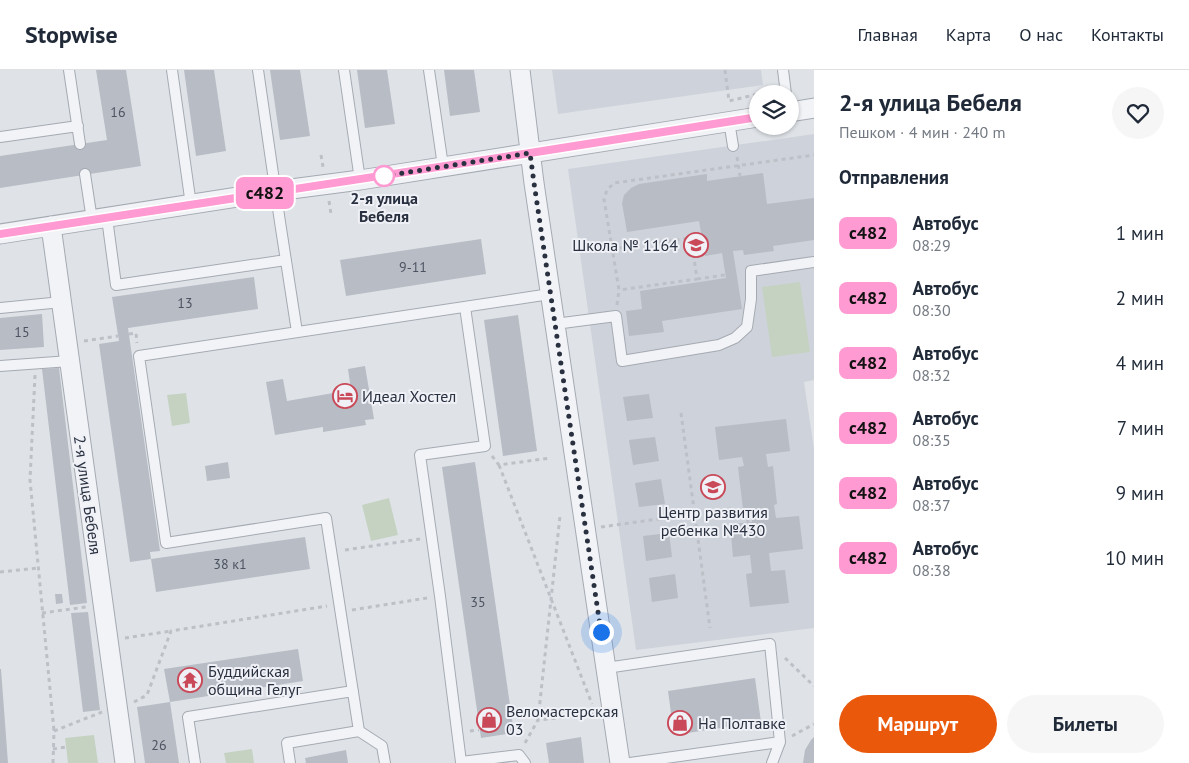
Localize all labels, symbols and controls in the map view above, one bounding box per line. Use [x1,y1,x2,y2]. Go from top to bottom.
text: Stopwise [25,19,118,50]
text: Главная [857,23,918,46]
text: Карта [946,23,991,46]
text: О нас [1019,23,1063,46]
text: Контакты [1091,23,1164,46]
map controls [749,85,799,135]
button: layers [749,85,799,135]
text: 2-я улица Бебеля [839,87,1022,118]
button: heart [1112,87,1164,139]
house number: 16 [110,103,126,121]
text: Пешком · 4 мин · 240 m [839,122,1006,142]
marker: 2-я улица Бебеля [373,165,395,187]
text: Отправления [839,165,949,189]
line badge: с482 [230,177,300,209]
text: с482 [246,181,284,204]
place label: 2-я улица Бебеля [350,188,418,226]
text: Автобус [912,211,979,235]
text: с482 [849,221,887,244]
text: 1 мин [1116,221,1164,245]
school or university icon: Школа № 1164 [683,232,709,258]
place label: Школа № 1164 [572,235,678,255]
text: 08:29 [912,235,951,255]
house number: 9-11 [399,258,427,276]
text: Автобус [912,276,979,300]
text: с482 [849,286,887,309]
text: 2 мин [1116,286,1164,310]
house number: 13 [177,294,193,312]
text: 08:30 [912,300,951,320]
house number: 15 [14,323,30,341]
text: Автобус [912,341,979,365]
text: с482 [849,351,887,374]
text: 4 мин [1116,351,1164,375]
text: 08:32 [912,365,951,385]
hotel icon: Идеал Хостел [332,383,358,409]
place label: Идеал Хостел [362,386,456,406]
text: Автобус [912,406,979,430]
text: с482 [849,416,887,439]
text: 7 мин [1117,416,1164,440]
text: 08:35 [912,430,951,450]
street label: 2-я улица Бебеля [70,434,106,556]
text: Автобус [912,471,979,495]
school or university icon: Центр развития ребенка №430 [700,474,726,500]
text: с482 [849,481,887,504]
text: 9 мин [1116,481,1164,505]
text: 08:37 [912,495,951,515]
place label: Центр развития ребенка №430 [658,502,768,540]
text: Автобус [912,536,979,560]
text: с482 [849,546,887,569]
text: 10 мин [1105,546,1164,570]
house number: 38 к1 [213,555,247,573]
text: 08:38 [912,560,951,580]
house number: 35 [470,593,486,611]
your location [589,620,614,645]
place label: Буддийская община Гелуг [208,661,301,699]
temple icon: Буддийская община Гелуг [177,667,203,693]
button: Маршрут [839,695,997,753]
button: Билеты [1007,695,1164,753]
place label: Веломастерская 03 [506,701,618,739]
shop icon: Веломастерская 03 [476,707,502,733]
shop icon: На Полтавке [667,710,693,736]
place label: На Полтавке [698,713,786,733]
house number: 26 [151,736,167,754]

